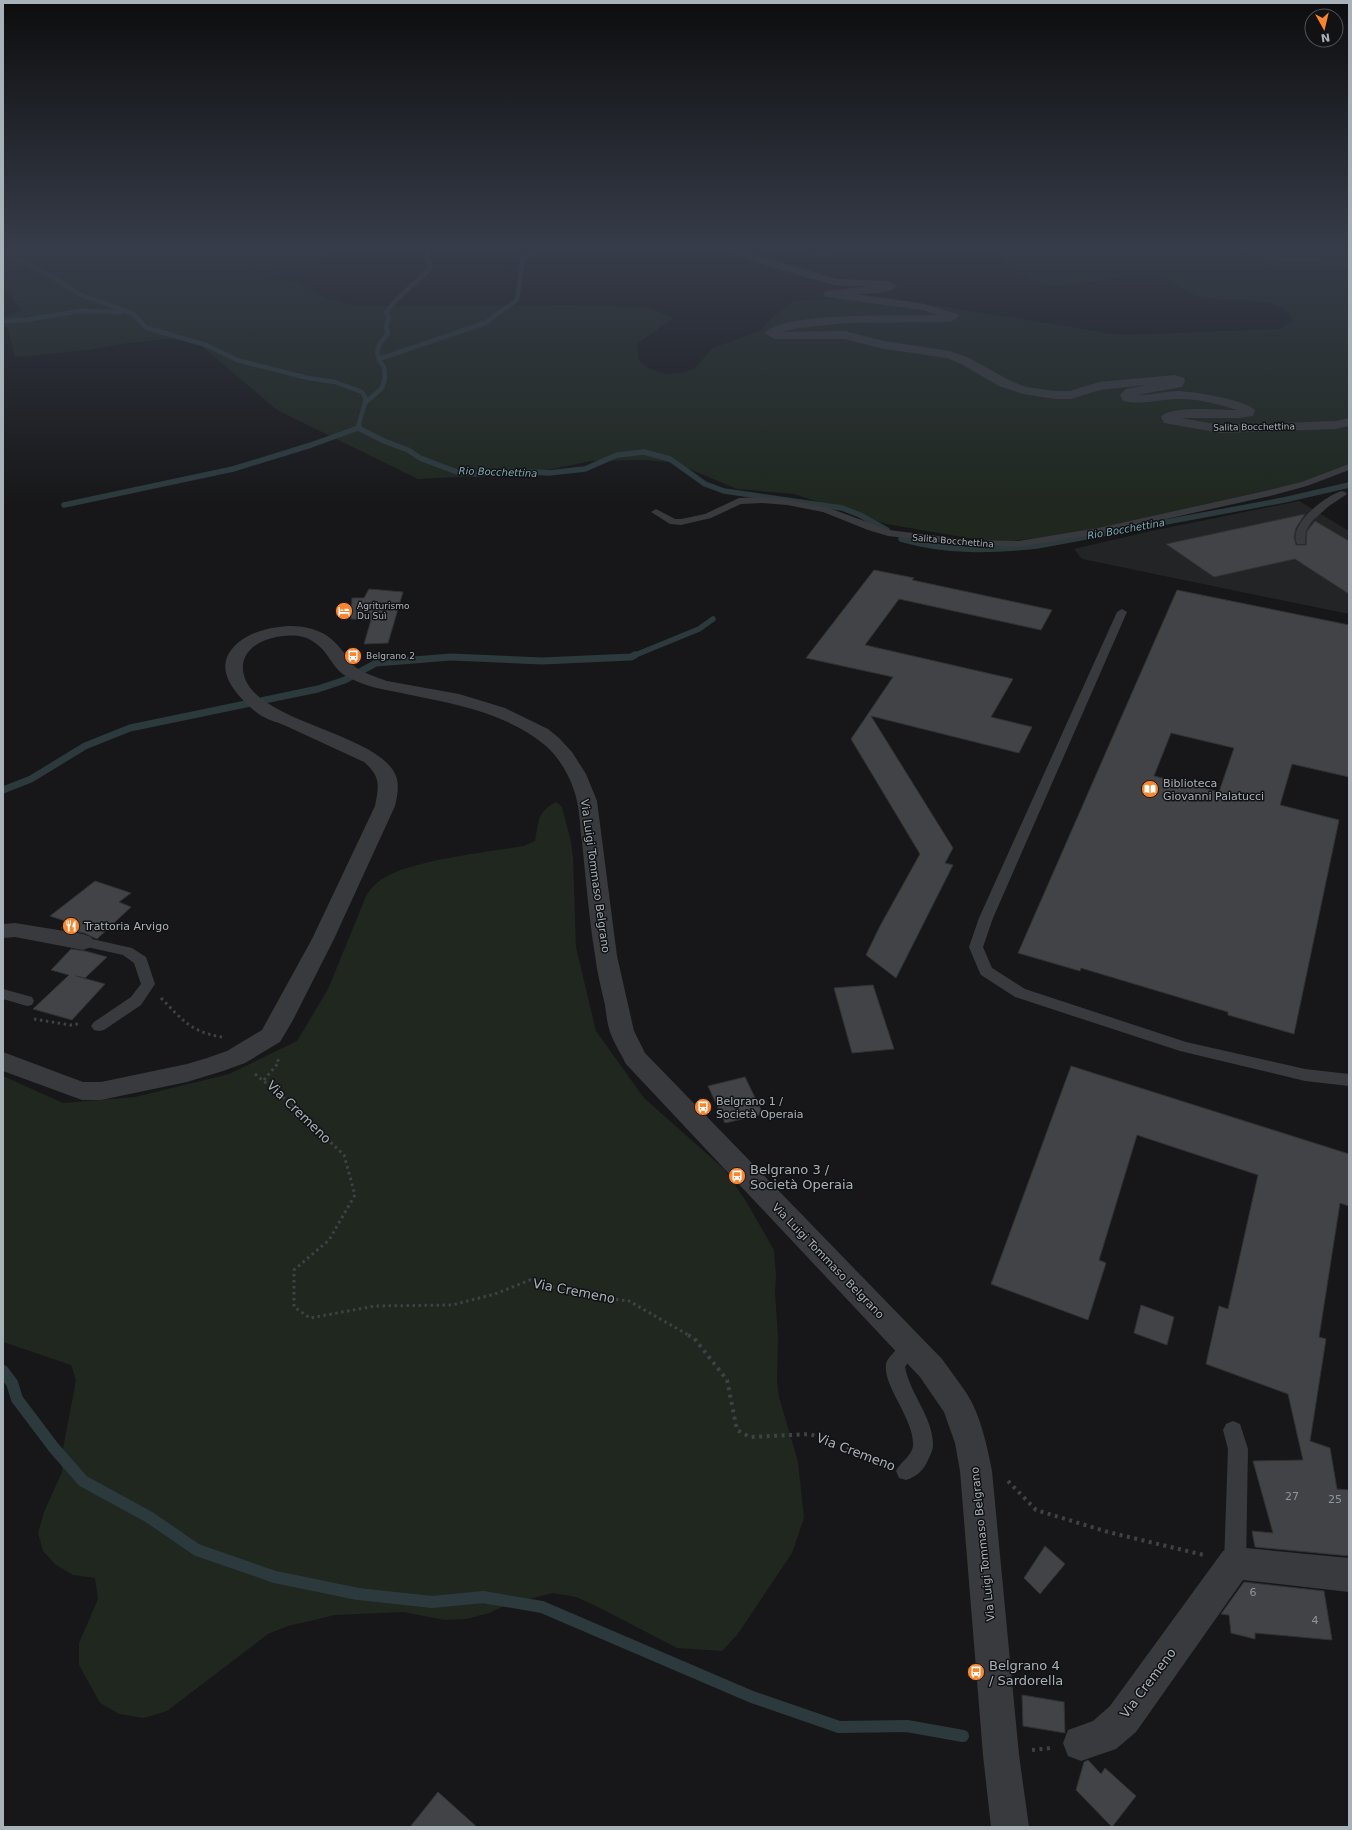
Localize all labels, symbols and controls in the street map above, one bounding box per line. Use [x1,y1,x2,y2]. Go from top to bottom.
north arrow [1304,8,1344,48]
text: N [1320,30,1331,44]
street label: Salita Bocchettina [1213,421,1295,433]
water label: Rio Bocchettina [459,465,537,479]
water label: Rio Bocchettina [1086,517,1166,541]
street label: Salita Bocchettina [912,532,994,550]
hotel icon: Agriturismo Du Suì [334,601,354,621]
place label: Agriturismo Du Suì [357,601,410,621]
bus stop icon: Belgrano 2 [343,646,363,666]
place label: Belgrano 2 [366,651,415,661]
place label: Biblioteca Giovanni Palatucci [1163,777,1264,803]
library icon: Biblioteca Giovanni Palatucci [1140,779,1160,799]
street label: Via Luigi Tommaso Belgrano [578,798,612,954]
restaurant icon: Trattoria Arvigo [61,916,81,936]
place label: Trattoria Arvigo [83,920,169,933]
street label: Via Cremeno [264,1078,334,1146]
place label: Belgrano 1 / Società Operaia [716,1095,804,1121]
bus stop icon: Belgrano 1 / Società Operaia [693,1097,713,1117]
place label: Belgrano 3 / Società Operaia [750,1162,854,1192]
bus stop icon: Belgrano 3 / Società Operaia [727,1166,747,1186]
street label: Via Luigi Tommaso Belgrano [769,1201,887,1321]
street label: Via Cremeno [532,1276,616,1306]
street label: Via Cremeno [814,1430,898,1474]
street label: Via Luigi Tommaso Belgrano [968,1466,998,1622]
house number: 27 [1285,1490,1299,1503]
house number: 25 [1328,1493,1342,1506]
house number: 6 [1250,1586,1257,1599]
house number: 4 [1312,1614,1319,1627]
street label: Via Cremeno [1117,1645,1179,1721]
place label: Belgrano 4 / Sardorella [989,1658,1063,1688]
bus stop icon: Belgrano 4 / Sardorella [966,1662,986,1682]

